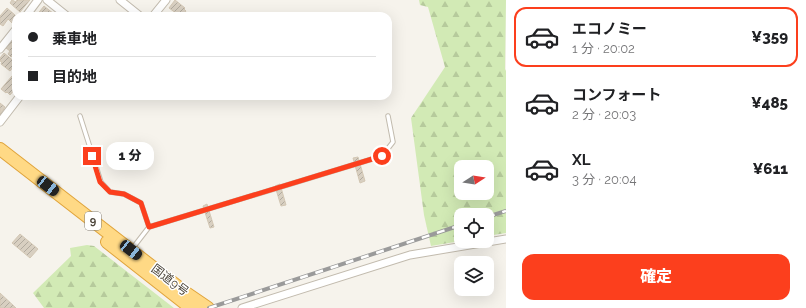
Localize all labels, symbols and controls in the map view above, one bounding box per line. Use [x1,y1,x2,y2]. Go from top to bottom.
icon: car [524,19,560,55]
text: エコノミー [572,20,647,38]
text: ¥359 [751,28,788,46]
text: 乗車地 [52,30,97,48]
text: 1 分 · 20:02 [572,41,635,56]
text: 目的地 [52,68,97,86]
icon: car [524,85,560,121]
text: コンフォート [572,86,662,104]
text: ¥485 [751,94,788,112]
text: 2 分 · 20:03 [572,107,636,122]
callout: 1 分 [106,142,154,170]
route end [83,147,101,165]
route start [373,147,391,165]
text: 1 分 [119,148,141,163]
icon: car [524,151,560,187]
text: XL [572,151,590,169]
north arrow [454,160,494,200]
map controls [454,160,494,296]
text: ¥611 [752,160,788,178]
text: 3 分 · 20:04 [572,172,637,187]
car [35,174,61,198]
button: locate [454,208,494,248]
road number: 9 [85,212,101,230]
car [118,238,144,262]
button: 確定 [522,254,790,300]
button: layers [454,256,494,296]
street label: 国道9号 [149,261,191,299]

